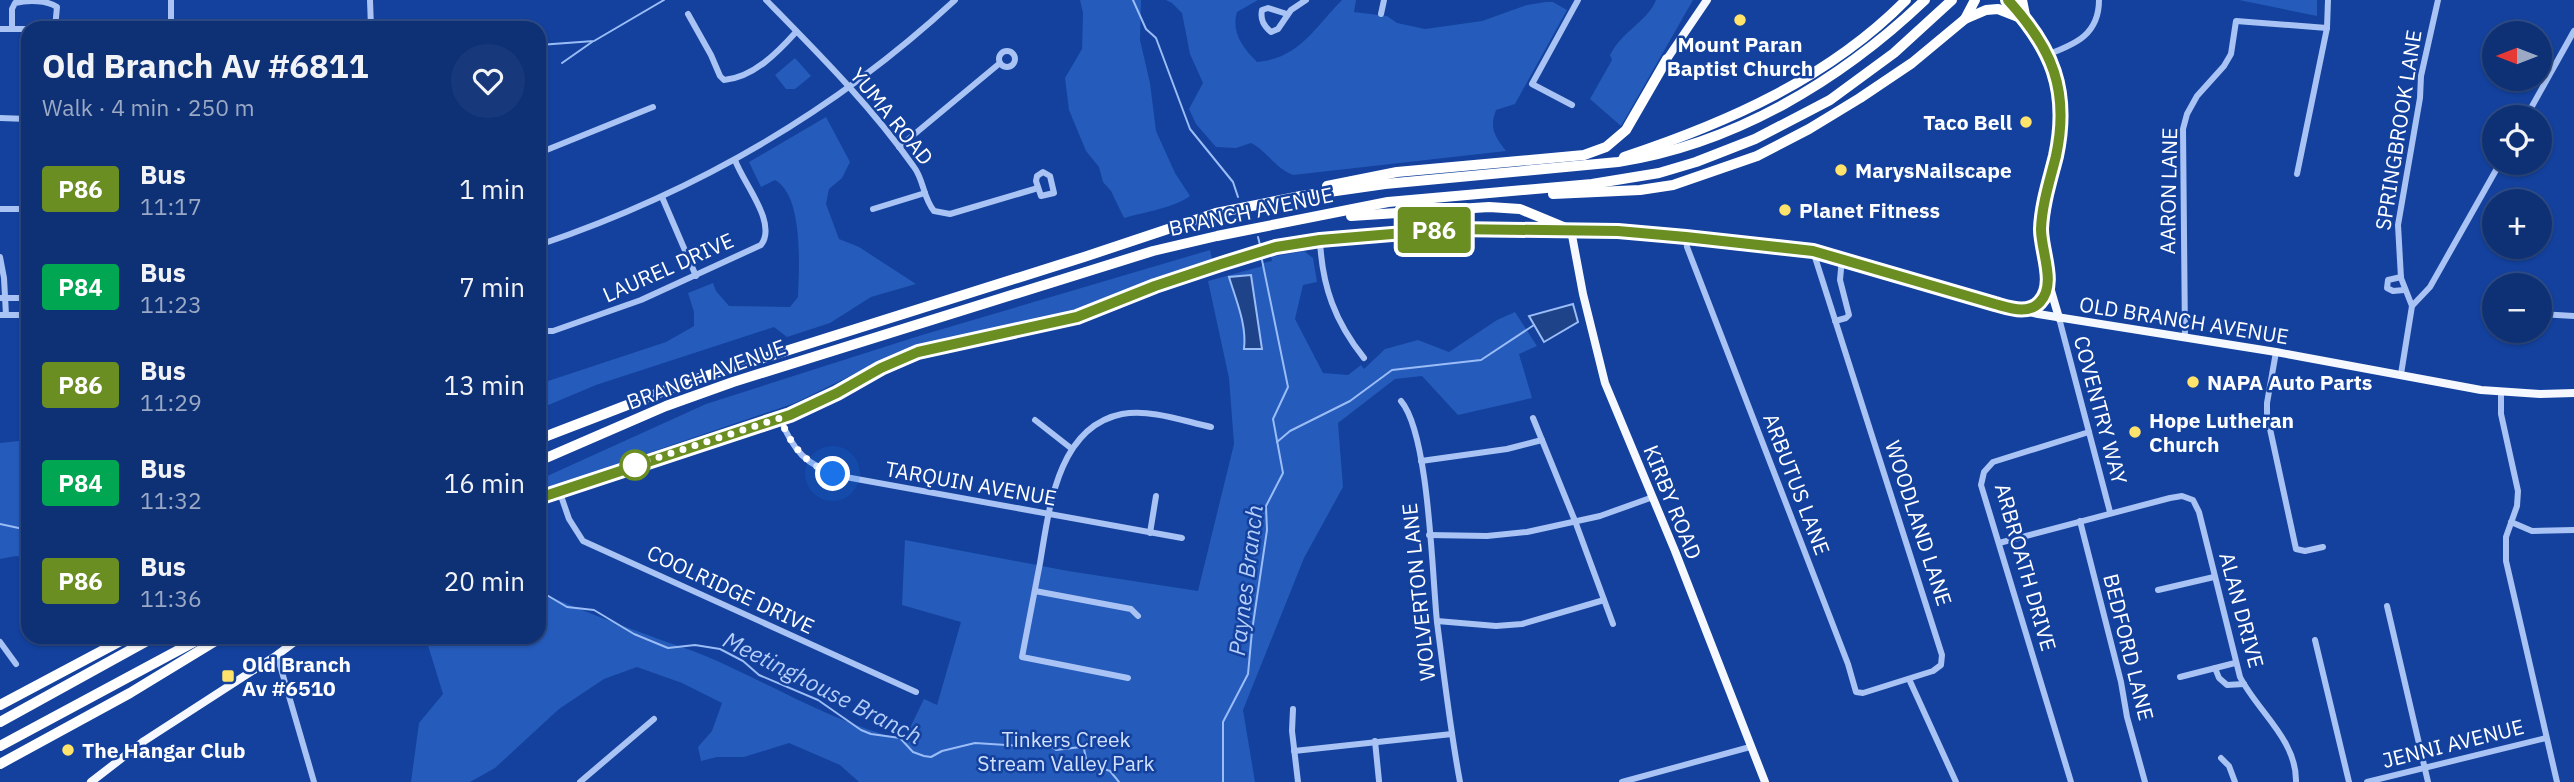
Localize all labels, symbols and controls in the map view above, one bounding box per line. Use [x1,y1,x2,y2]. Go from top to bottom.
marker: Mount Paran Baptist Church [1732,12,1748,28]
north arrow [2482,21,2552,91]
map controls [2482,21,2552,343]
street label: SPRINGBROOK LANE [2368,28,2428,232]
place label: Mount Paran Baptist Church [1667,30,1813,82]
text: Old Branch Av #6811 [42,44,368,87]
button: heart [451,44,525,118]
street label: YUMA ROAD [844,62,940,170]
text: Walk · 4 min · 250 m [42,92,255,122]
button: locate [2482,105,2552,175]
place label: Taco Bell [1923,108,2012,136]
marker: Taco Bell [2018,114,2034,130]
street label: AARON LANE [2153,127,2183,255]
place label: MarysNailscape [1855,156,2012,184]
text: Bus [140,157,186,191]
marker: MarysNailscape [1833,162,1849,178]
text: 1 min [459,172,525,206]
text: P86 [58,173,103,205]
street label: BRANCH AVENUE [1166,180,1336,242]
button: + [2482,189,2552,259]
text: 11:17 [140,191,202,221]
place label: Planet Fitness [1799,196,1940,224]
marker: Planet Fitness [1777,202,1793,218]
line badge: P86 [1394,207,1474,253]
text: P86 [1412,214,1456,246]
street label: LAUREL DRIVE [598,226,738,308]
text: Bus [140,255,186,289]
text: 7 min [459,270,525,304]
text: P84 [58,271,103,303]
button: − [2482,273,2552,343]
text: 11:23 [140,289,202,319]
street label: OLD BRANCH AVENUE [2077,290,2291,350]
street label: BRANCH AVENUE [623,332,789,416]
street label: COVENTRY WAY [2068,333,2134,488]
text: Bus [140,353,186,387]
text: 13 min [444,368,525,402]
place label: NAPA Auto Parts [2207,368,2372,396]
text: P86 [58,369,103,401]
marker: NAPA Auto Parts [2185,374,2201,390]
text: 11:29 [140,387,202,417]
place label: Hope Lutheran Church [2149,406,2294,458]
street label: ARBUTUS LANE [1757,409,1837,559]
marker: Hope Lutheran Church [2127,424,2143,440]
street label: WOODLAND LANE [1879,437,1959,609]
street label: KIRBY ROAD [1637,441,1709,563]
unlabelled marker [620,450,650,480]
text: Bus [140,451,186,485]
street label: TARQUIN AVENUE [883,454,1059,512]
your location [815,456,850,491]
text: 16 min [444,466,525,500]
text: P84 [58,467,103,499]
street label: ARBROATH DRIVE [1989,480,2063,654]
text: 11:32 [140,485,202,515]
street label: WOLVERTON LANE [1395,502,1441,682]
water label: Paynes Branch [1221,503,1269,657]
street label: COOLRIDGE DRIVE [643,538,819,640]
text: Bus [140,549,186,583]
street label: ALAN DRIVE [2213,549,2271,671]
text: 20 min [444,564,525,598]
text: P86 [58,565,103,597]
street label: BEDFORD LANE [2097,571,2161,723]
text: 11:36 [140,583,202,613]
water label: Meetinghouse Branch [718,624,928,750]
place label: Old Branch Av #6510 [242,650,351,702]
marker: Old Branch Av #6510 [220,668,236,684]
street label: JENNI AVENUE [2379,712,2527,774]
park label: Tinkers Creek Stream Valley Park [977,725,1155,777]
place label: The Hangar Club [82,736,245,764]
marker: The Hangar Club [60,742,76,758]

